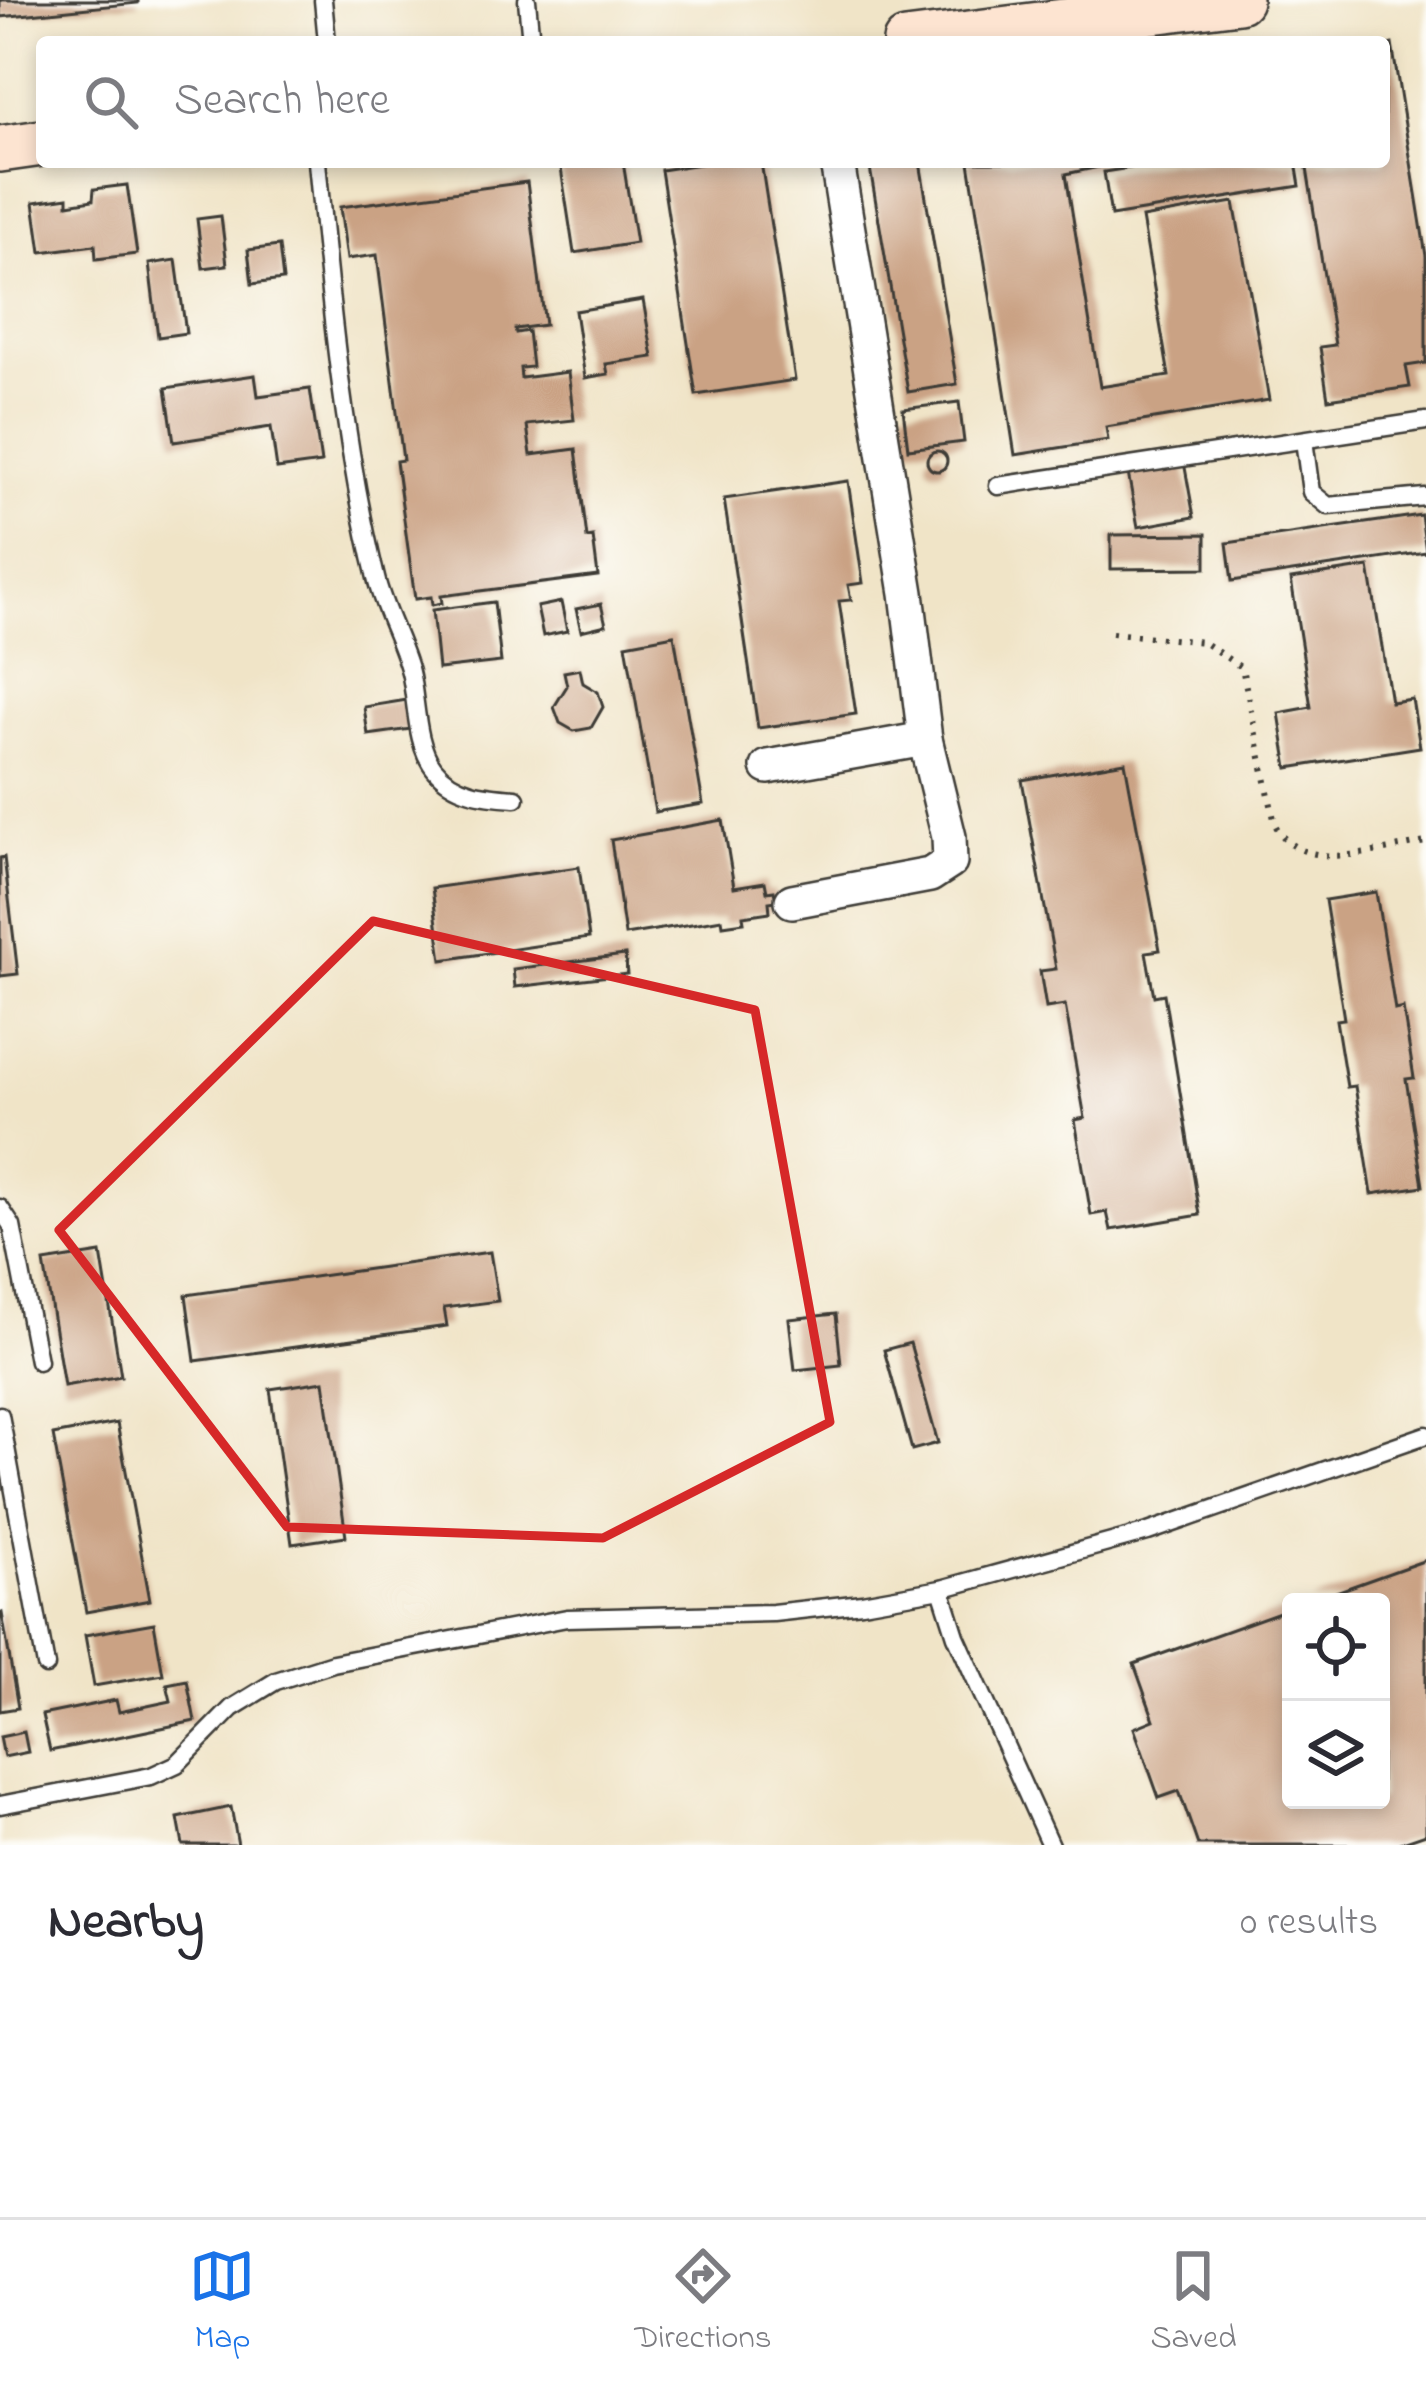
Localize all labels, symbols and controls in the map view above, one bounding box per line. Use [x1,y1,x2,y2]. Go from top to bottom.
search box [36,36,1390,168]
icon: search [78,69,144,135]
text: Search here [174,69,390,135]
map controls [1282,1593,1390,1809]
button: locate [1282,1593,1390,1701]
button: layers [1282,1701,1390,1809]
text: Nearby [48,1886,204,1961]
text: 0 results [1240,1895,1378,1952]
tab: Map [189,2243,255,2363]
tab: Directions [634,2243,772,2363]
tab: Saved [1150,2243,1237,2363]

